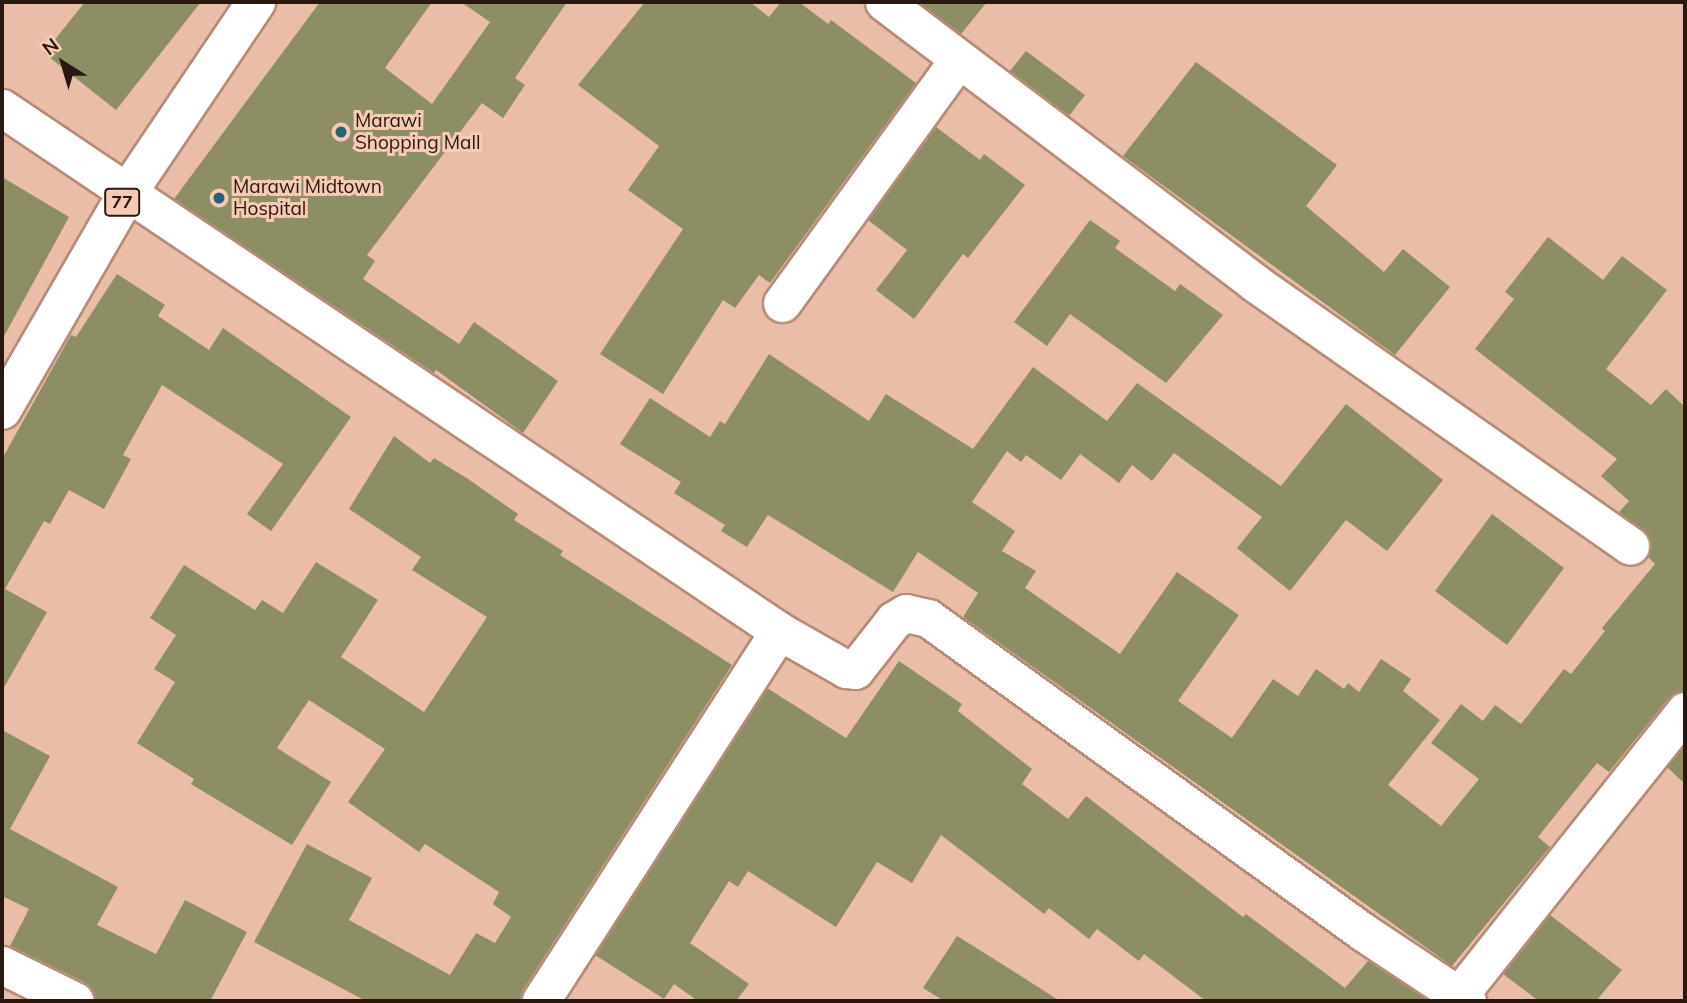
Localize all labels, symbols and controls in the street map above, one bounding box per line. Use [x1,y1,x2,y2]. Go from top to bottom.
north arrow [28,28,98,98]
text: N [37,32,63,60]
place label: Marawi Shopping Mall [355,110,480,154]
marker: Marawi Shopping Mall [333,124,349,140]
place label: Marawi Midtown Hospital [233,176,382,220]
road number: 77 [103,188,141,216]
marker: Marawi Midtown Hospital [211,190,227,206]

